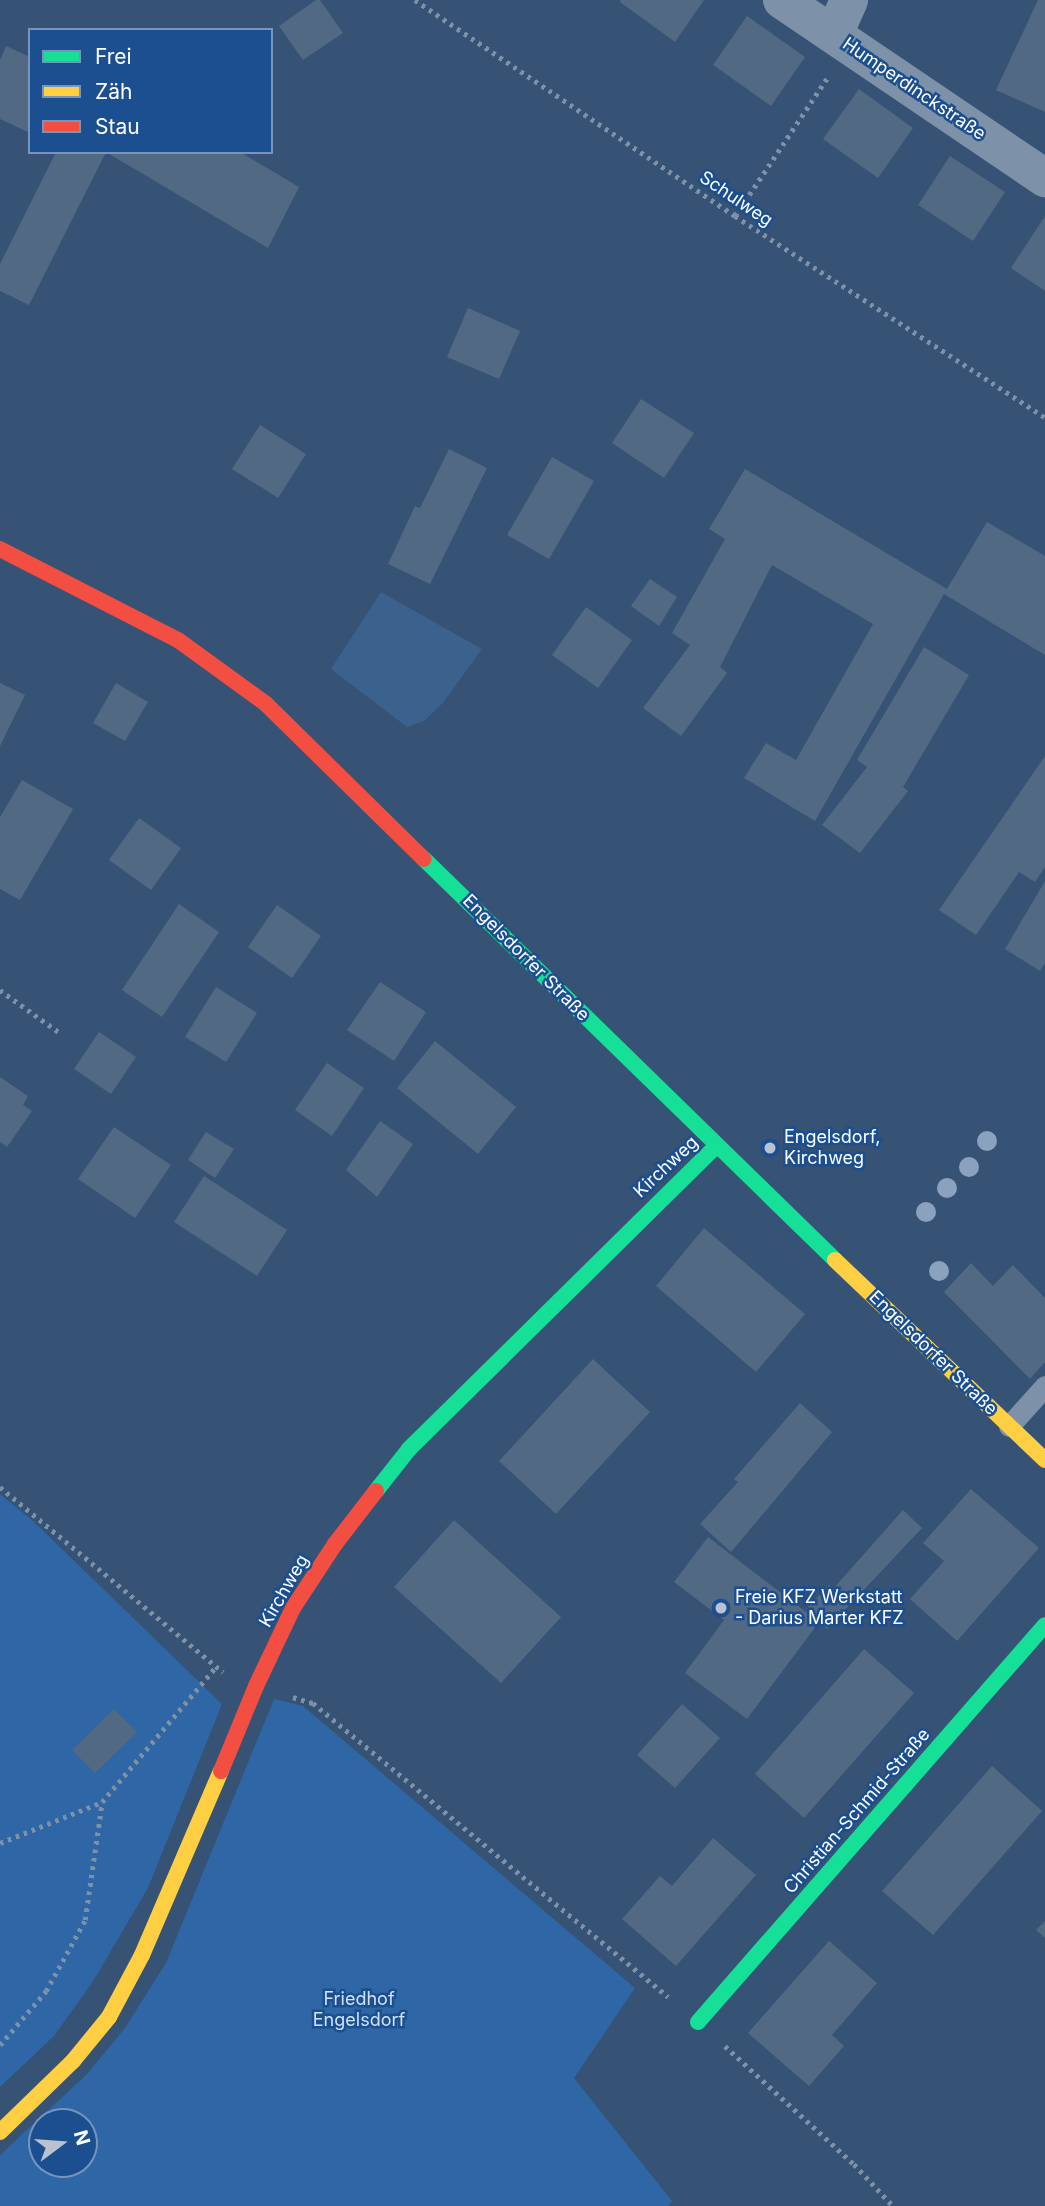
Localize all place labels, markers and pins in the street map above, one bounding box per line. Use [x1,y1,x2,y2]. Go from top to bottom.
place label: Engelsdorf, Kirchweg [784,1127,881,1170]
marker: Engelsdorf, Kirchweg [762,1140,778,1156]
place label: Freie KFZ Werkstatt - Darius Marter KFZ [735,1587,904,1630]
marker: Freie KFZ Werkstatt - Darius Marter KFZ [713,1600,729,1616]

